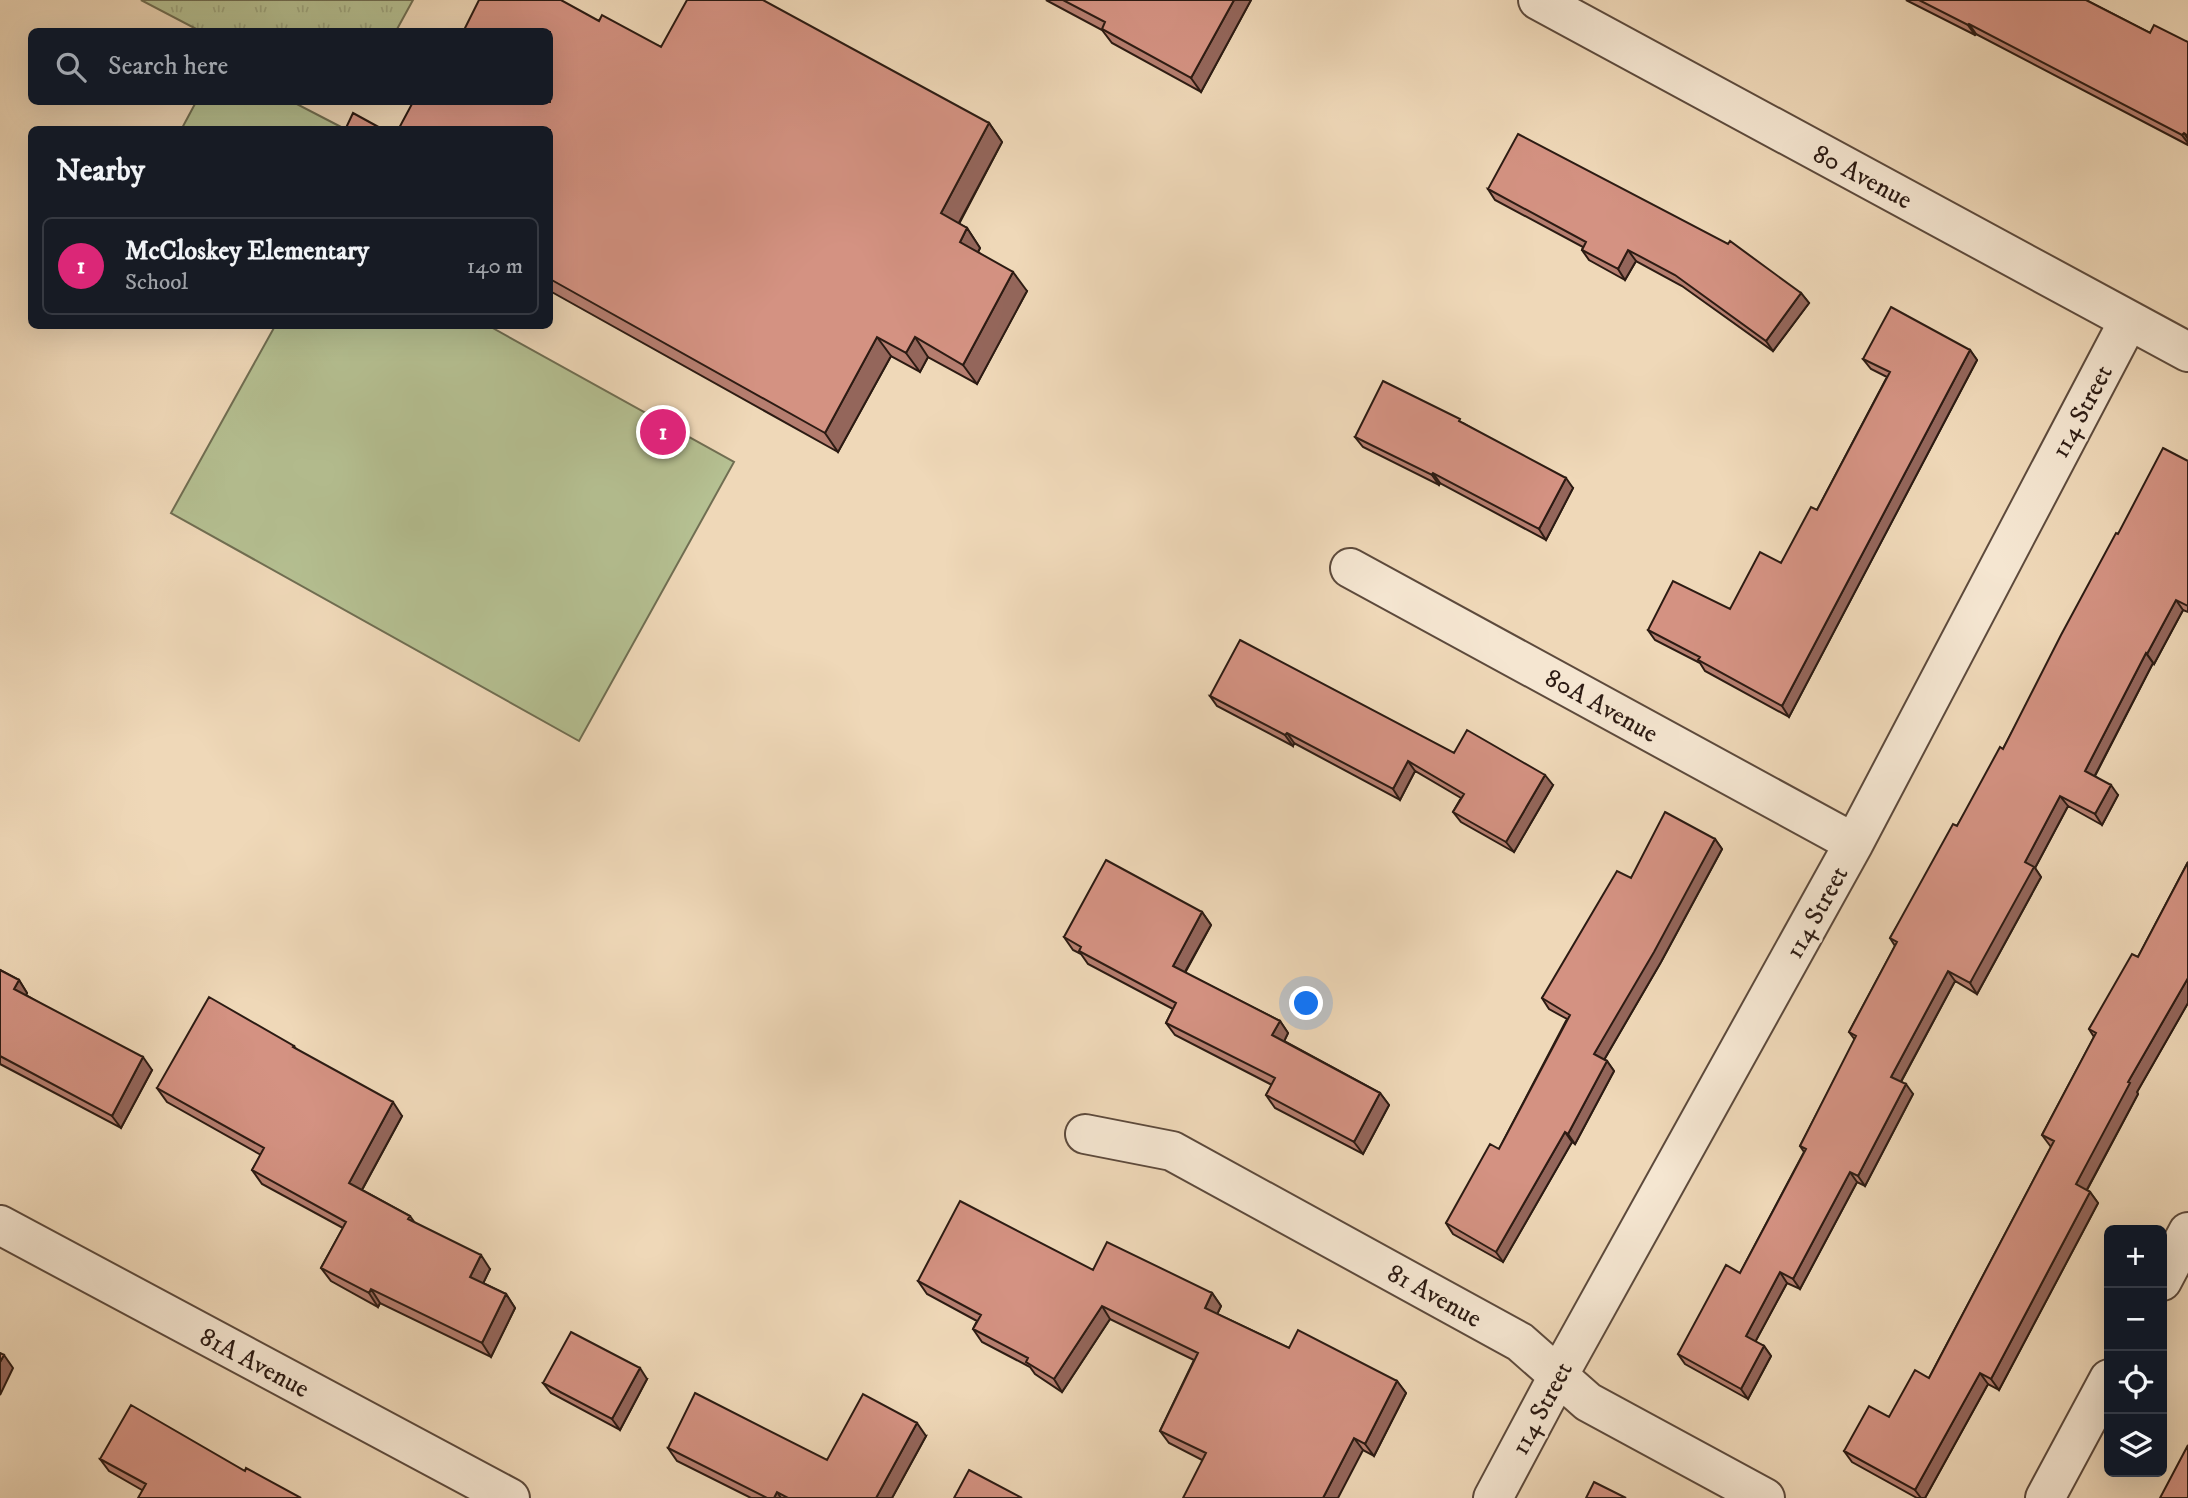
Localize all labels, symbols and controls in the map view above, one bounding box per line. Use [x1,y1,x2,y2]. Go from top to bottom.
search box [28,28,553,105]
icon: search [52,48,90,86]
text: Search here [108,50,228,83]
street label: 80 Avenue [1807,138,1918,217]
text: Nearby [56,153,145,190]
text: McCloskey Elementary [125,235,369,268]
text: 1 [77,252,85,281]
text: 140 m [467,252,523,281]
text: School [125,268,188,297]
street label: 114 Street [2044,359,2121,464]
pin: 1 [640,406,686,458]
street label: 80A Avenue [1539,662,1664,751]
street label: 114 Street [1778,860,1856,965]
your location [1289,986,1323,1020]
map controls [2104,1225,2167,1477]
button: + [2104,1225,2167,1288]
street label: 81 Avenue [1381,1257,1487,1336]
button: − [2104,1288,2167,1351]
street label: 81A Avenue [194,1321,315,1406]
button: locate [2104,1351,2167,1414]
street label: 114 Street [1504,1356,1581,1461]
button: layers [2104,1414,2167,1477]

